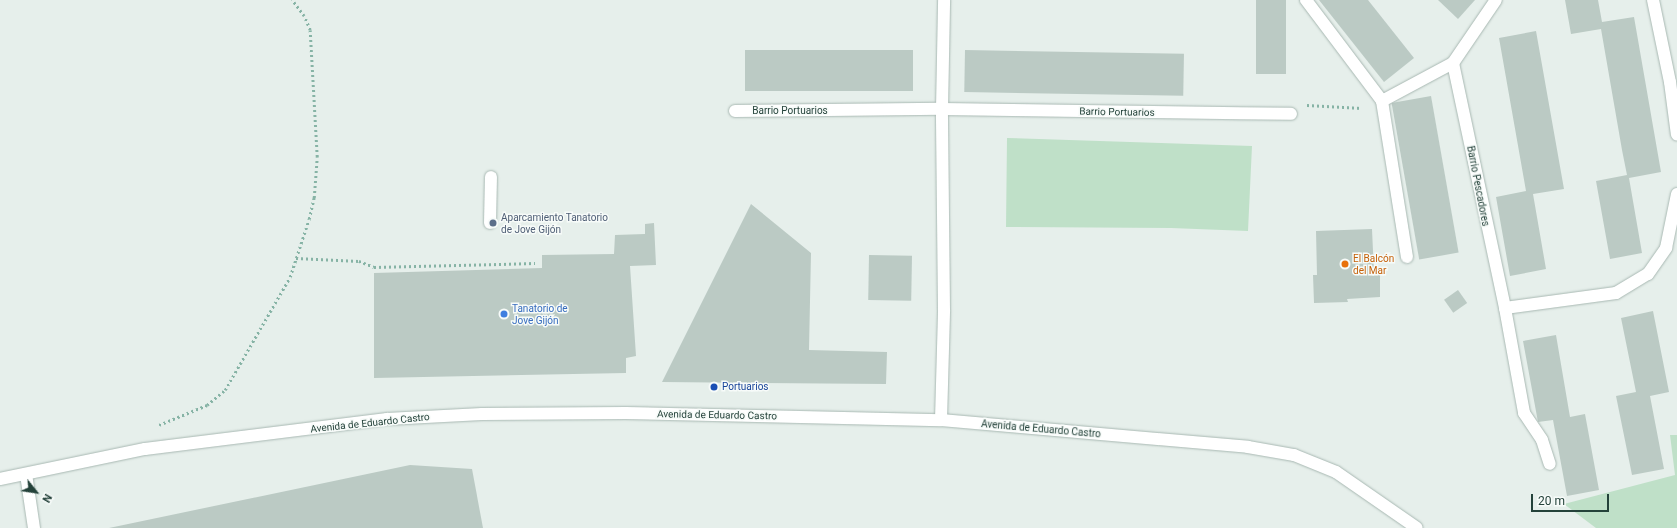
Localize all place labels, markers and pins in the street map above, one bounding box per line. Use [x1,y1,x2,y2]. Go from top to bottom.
place label: Aparcamiento Tanatorio de Jove Gijón [501,211,608,234]
marker: Aparcamiento Tanatorio de Jove Gijón [488,218,498,228]
place label: El Balcón del Mar [1353,252,1394,276]
marker: El Balcón del Mar [1340,259,1350,269]
place label: Tanatorio de Jove Gijón [512,302,568,326]
marker: Tanatorio de Jove Gijón [499,309,509,319]
place label: Portuarios [722,381,768,393]
marker: Portuarios [709,382,719,392]

